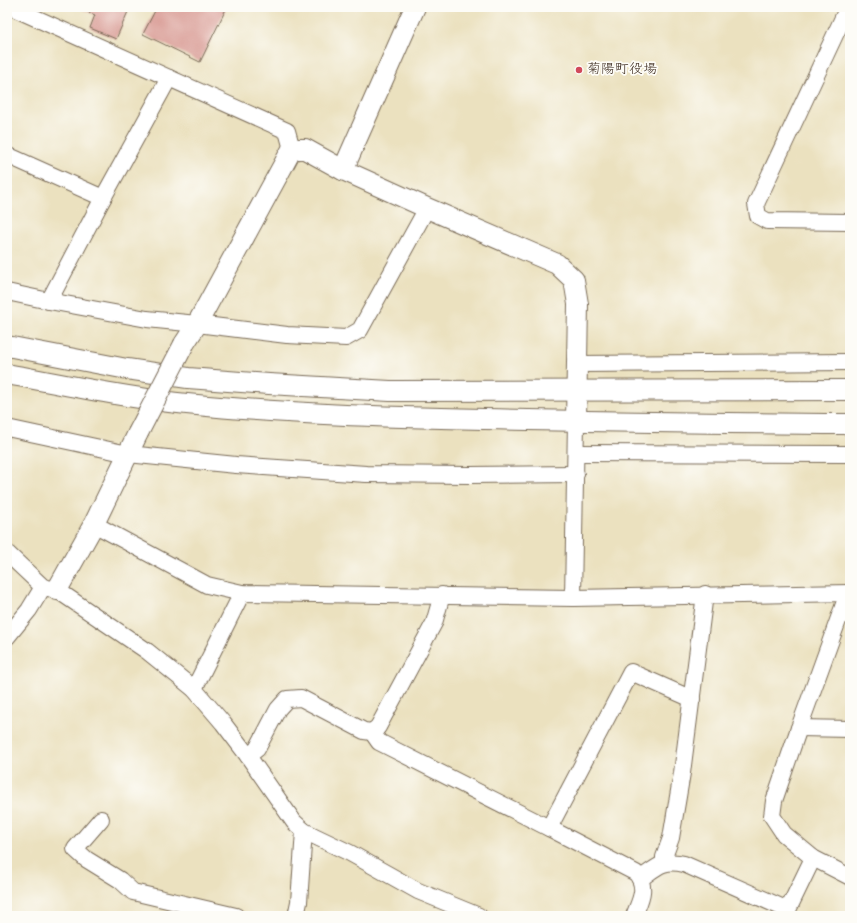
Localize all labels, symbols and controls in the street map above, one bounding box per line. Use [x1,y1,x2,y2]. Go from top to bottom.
place label: 菊陽町役場 [587,60,657,80]
marker: 菊陽町役場 [574,65,584,75]

